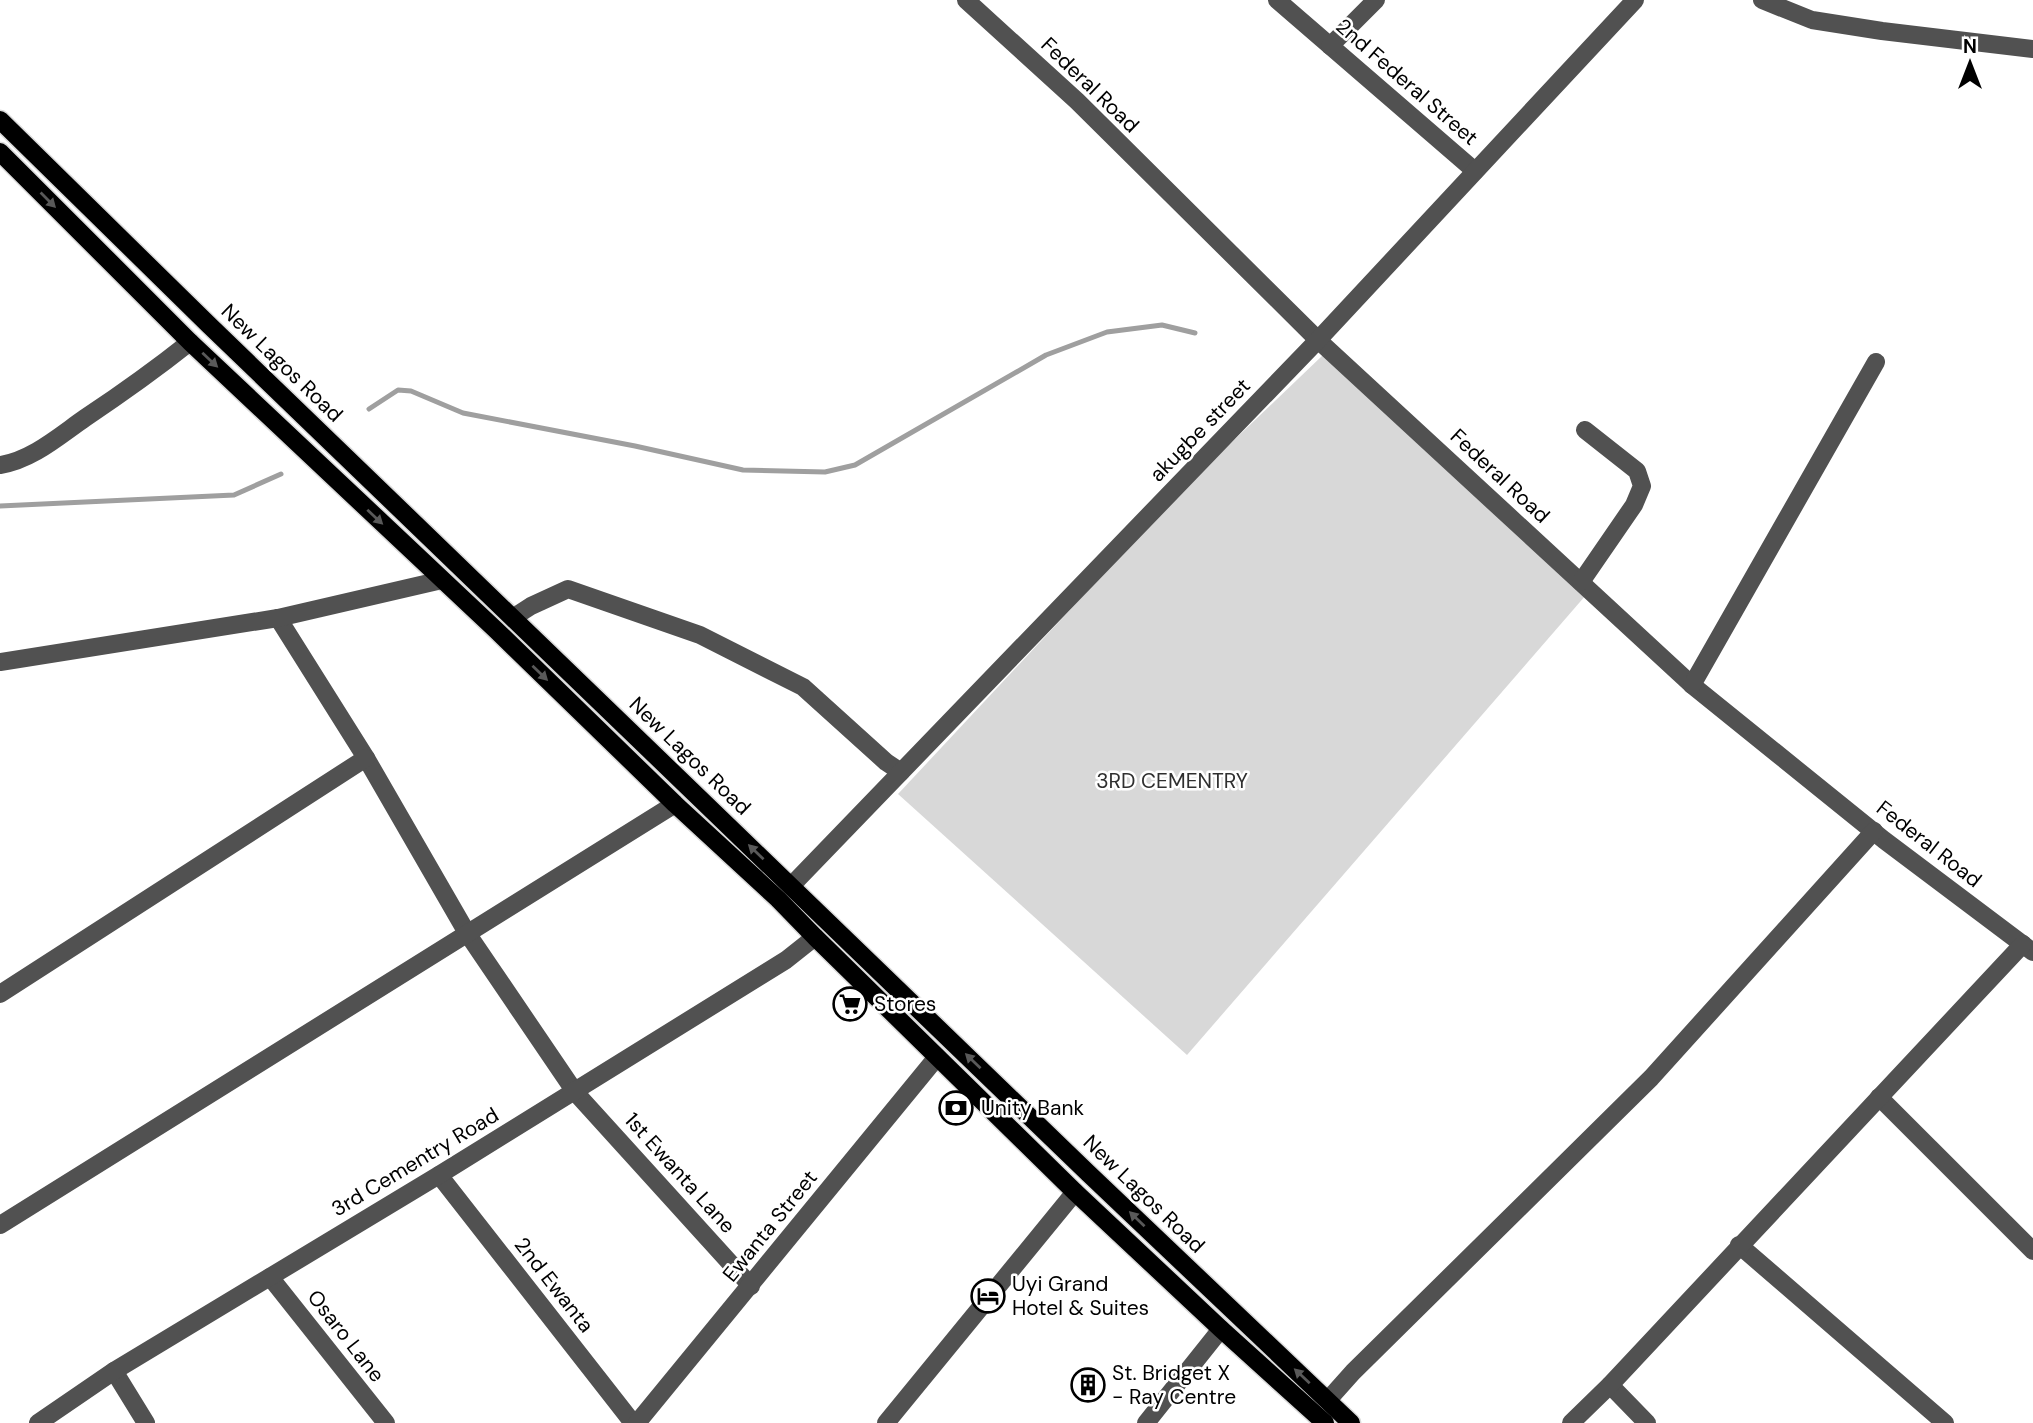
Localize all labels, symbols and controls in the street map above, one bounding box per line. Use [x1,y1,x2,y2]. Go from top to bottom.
street label: 2nd Federal Street [1330,12,1484,152]
north arrow [1935,28,2005,98]
street label: Federal Road [1035,31,1145,139]
text: N [1963,34,1977,59]
one-way arrow [40,191,56,208]
street label: New Lagos Road [215,298,349,428]
one-way arrow [201,352,218,368]
street label: akugbe street [1143,372,1257,488]
street label: Federal Road [1444,423,1556,529]
one-way arrow [366,508,383,524]
one-way arrow [531,665,548,681]
street label: New Lagos Road [623,691,757,821]
park label: 3RD CEMENTRY [1096,767,1248,795]
street label: Federal Road [1871,794,1987,894]
one-way arrow [748,844,765,861]
supermarket icon: Stores [831,985,869,1023]
place label: Stores [874,990,936,1018]
one-way arrow [965,1054,982,1070]
bank icon: Unity Bank [937,1089,975,1127]
place label: Unity Bank [981,1094,1084,1122]
street label: 3rd Cementry Road [326,1101,504,1223]
street label: 1st Ewanta Lane [618,1107,742,1239]
street label: New Lagos Road [1077,1129,1211,1259]
street label: Ewanta Street [716,1164,824,1288]
one-way arrow [1128,1211,1146,1227]
street label: 2nd Ewanta [508,1232,600,1338]
place label: Uyi Grand Hotel & Suites [1012,1270,1149,1322]
hotel icon: Uyi Grand Hotel & Suites [969,1277,1007,1315]
street label: Osaro Lane [301,1284,391,1388]
place label: St. Bridget X - Ray Centre [1112,1359,1236,1411]
building icon: St. Bridget X - Ray Centre [1069,1366,1107,1404]
one-way arrow [1294,1368,1311,1384]

